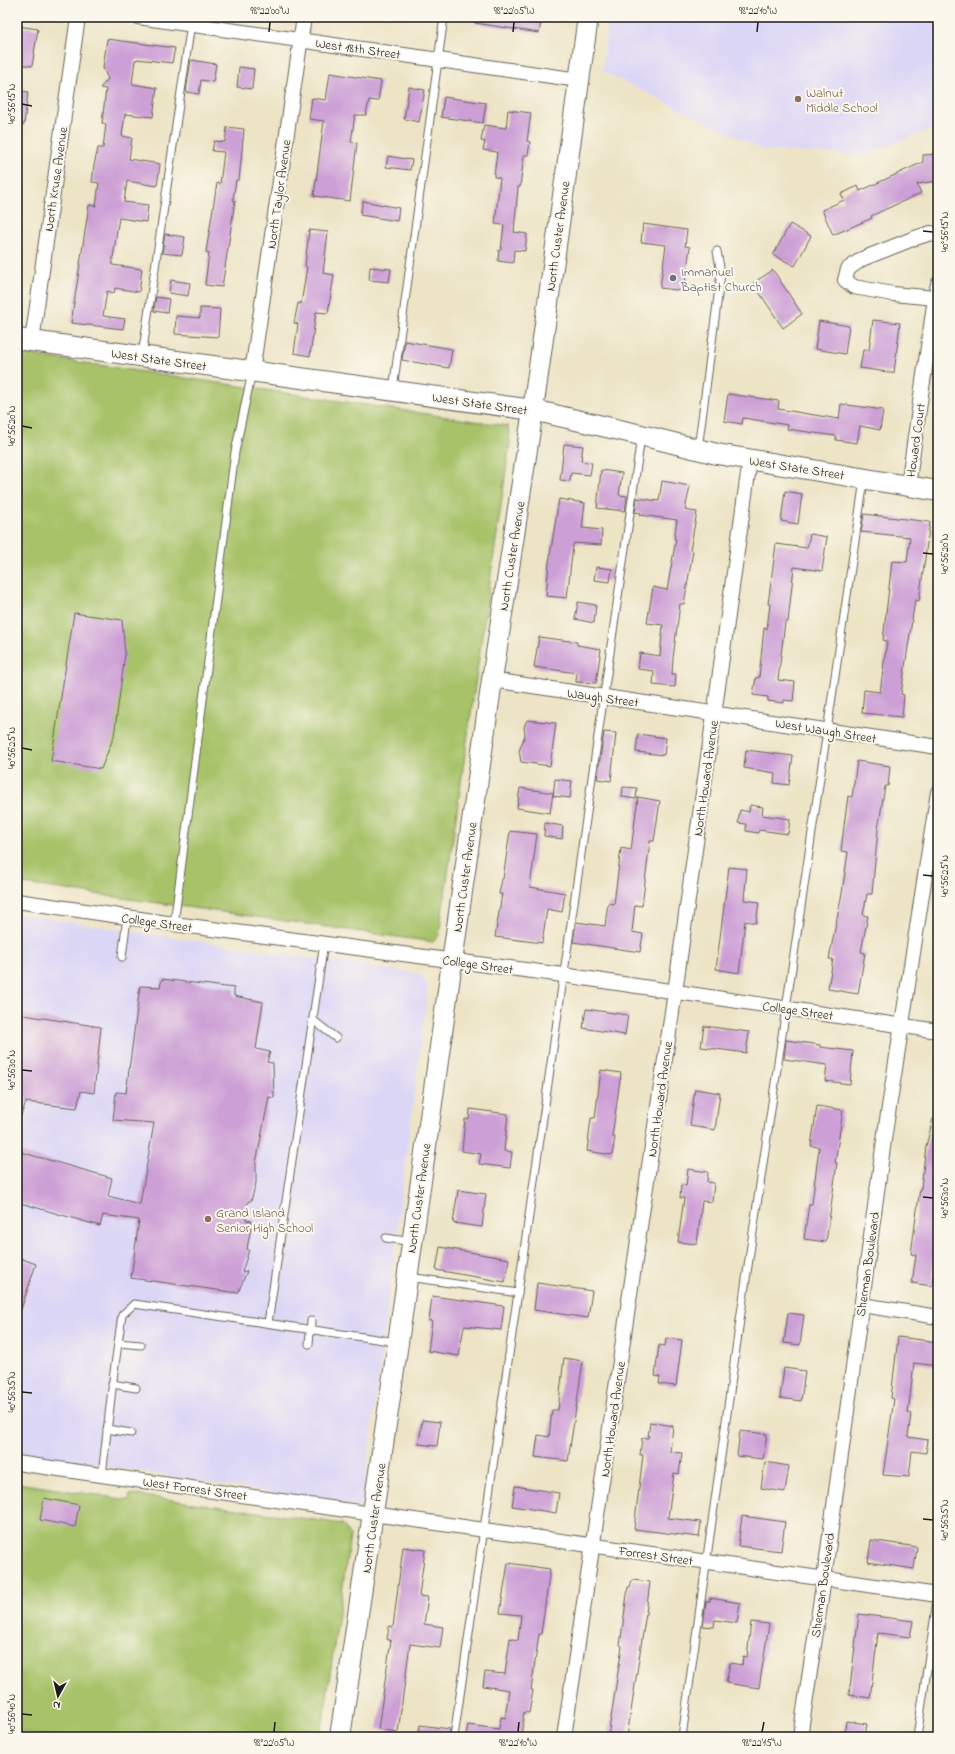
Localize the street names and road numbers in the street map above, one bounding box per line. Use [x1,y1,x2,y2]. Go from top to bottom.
street label: West 18th Street [314,34,402,65]
street label: North Kruse Avenue [40,125,73,233]
street label: North Taylor Avenue [262,138,298,250]
street label: North Custer Avenue [541,180,576,292]
street label: West State Street [110,344,208,377]
street label: West State Street [431,388,529,421]
street label: Howard Court [902,402,931,478]
street label: West State Street [748,452,846,485]
street label: North Custer Avenue [494,500,531,612]
street label: Waugh Street [566,684,640,714]
street label: West Waugh Street [774,714,878,750]
street label: North Howard Avenue [689,719,724,837]
street label: North Custer Avenue [448,821,483,933]
street label: College Street [120,909,194,939]
street label: College Street [441,951,515,981]
street label: College Street [761,997,835,1027]
street label: North Howard Avenue [643,1040,678,1158]
street label: North Custer Avenue [402,1142,437,1254]
street label: Sherman Boulevard [852,1210,885,1318]
street label: North Howard Avenue [596,1360,631,1478]
street label: North Custer Avenue [357,1462,392,1574]
street label: West Forrest Street [141,1473,249,1506]
street label: Sherman Boulevard [807,1531,840,1639]
street label: Forrest Street [616,1542,695,1571]

